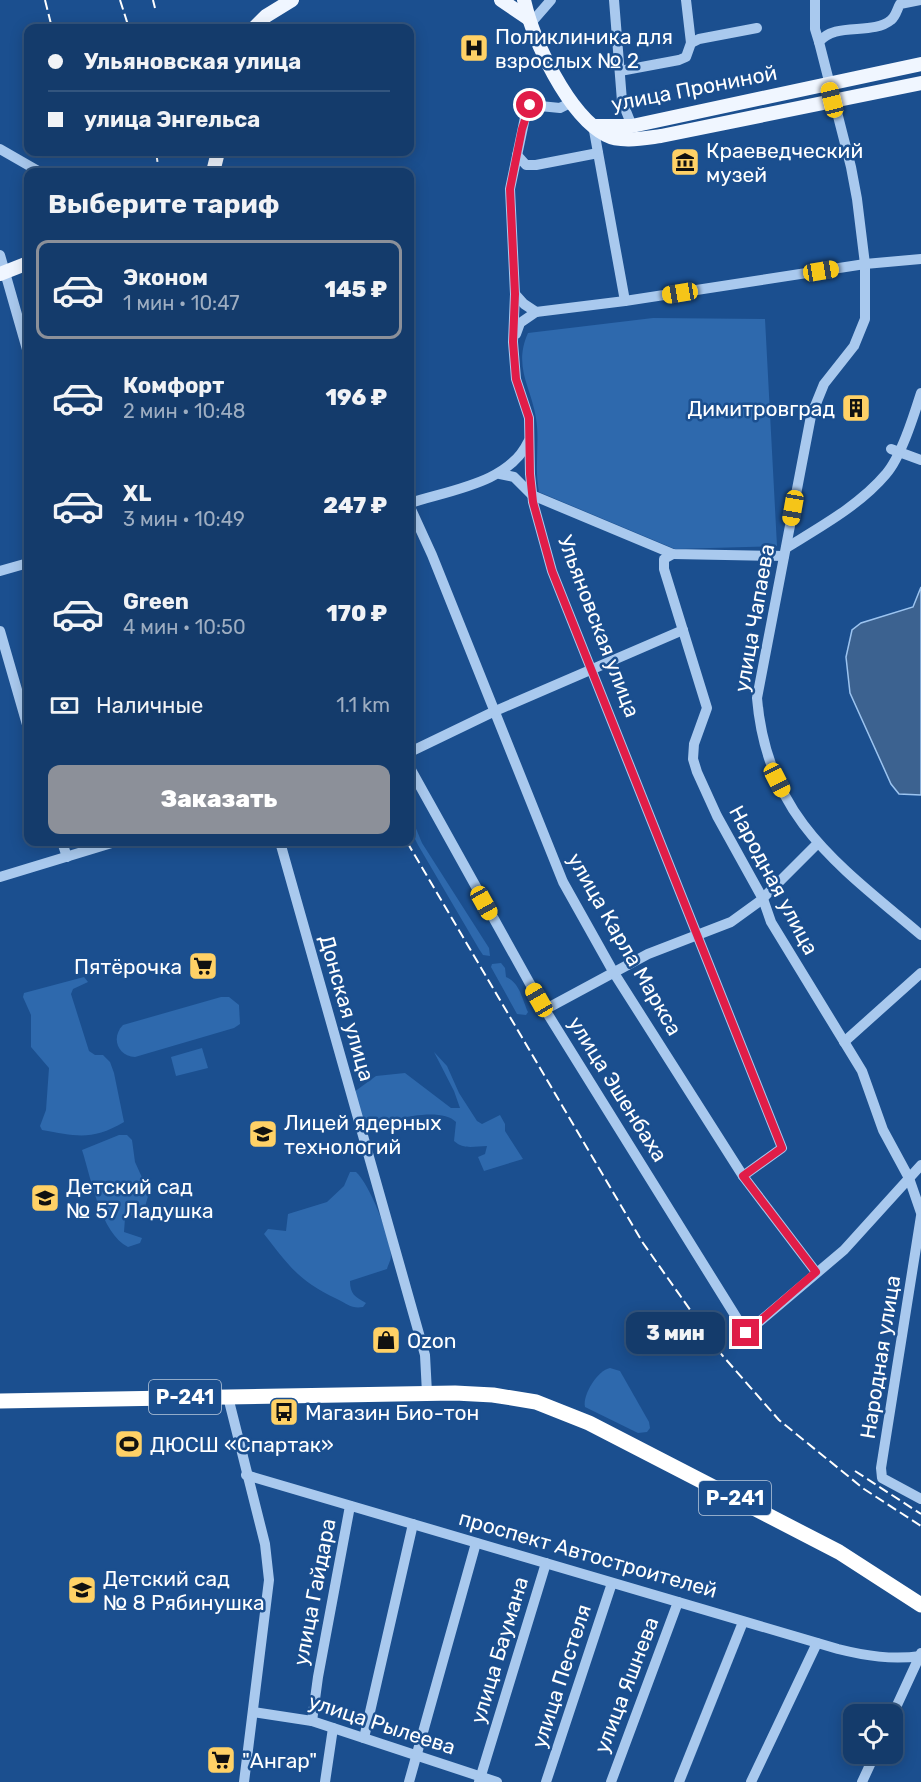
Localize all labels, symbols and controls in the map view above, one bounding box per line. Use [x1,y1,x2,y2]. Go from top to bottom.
place label: Поликлиника для взрослых № 2 [495,24,673,73]
hospital icon: Поликлиника для взрослых № 2 [458,32,490,64]
text: Ульяновская улица [84,48,301,75]
street label: улица Прониной [609,60,779,116]
car [819,80,845,120]
route start [516,91,543,118]
text: улица Энгельса [84,106,260,133]
place label: Краеведческий музей [706,138,863,187]
museum icon: Краеведческий музей [669,146,701,178]
text: Выберите тариф [48,188,279,220]
car [802,259,840,283]
icon: car [51,263,105,317]
text: Эконом [123,264,208,291]
text: 145 ₽ [324,276,387,303]
car [661,281,699,305]
text: 1 мин · 10:47 [123,291,240,315]
icon: car [51,371,105,425]
text: Комфорт [123,372,224,399]
text: 196 ₽ [325,384,387,411]
building icon: Димитровград [840,392,872,424]
place label: Димитровград [687,396,835,421]
text: 2 мин · 10:48 [123,399,246,423]
icon: car [51,479,105,533]
text: XL [123,480,151,507]
car [781,489,805,527]
text: 247 ₽ [323,492,387,519]
text: 3 мин · 10:49 [123,507,245,531]
street label: Ульяновская улица [553,531,645,721]
street label: улица Чапаева [729,542,779,694]
icon: car [51,587,105,641]
text: Green [123,588,189,615]
text: 170 ₽ [326,600,387,627]
text: 4 мин · 10:50 [123,615,246,639]
icon: cash [48,689,81,722]
text: Наличные [96,692,203,719]
text: 1.1 km [336,693,390,717]
car [761,760,793,800]
button: Заказать [48,765,390,834]
street label: Народная улица [724,801,824,959]
street label: улица Карла Маркса [563,848,687,1040]
car [467,883,501,923]
street label: Донская улица [314,932,380,1084]
supermarket icon: Пятёрочка [187,950,219,982]
place label: Пятёрочка [74,954,182,979]
car [522,980,556,1020]
street label: улица Эшенбаха [563,1012,673,1166]
place label: Лицей ядерных технологий [284,1110,442,1159]
school or university icon: Лицей ядерных технологий [247,1118,279,1150]
place label: Детский сад № 57 Ладушка [66,1174,214,1223]
school or university icon: Детский сад № 57 Ладушка [29,1182,61,1214]
street label: Народная улица [855,1273,905,1441]
callout: 3 мин [626,1312,725,1354]
route end [732,1319,759,1346]
text: 3 мин [646,1321,705,1345]
shop icon: Ozon [370,1324,402,1356]
place label: Ozon [407,1328,457,1353]
road number: Р-241 [149,1380,221,1414]
bus stop icon: Магазин Био-тон [268,1396,300,1428]
place label: Магазин Био-тон [305,1400,479,1425]
sports icon: ДЮСШ «Спартак» [113,1428,145,1460]
place label: ДЮСШ «Спартак» [150,1432,334,1457]
road number: Р-241 [699,1481,771,1515]
street label: проспект Автостроителей [456,1505,720,1603]
street label: улица Гайдара [287,1516,341,1668]
place label: Детский сад № 8 Рябинушка [103,1566,265,1615]
street label: улица Баумана [465,1573,533,1727]
school or university icon: Детский сад № 8 Рябинушка [66,1574,98,1606]
street label: улица Пестеля [526,1601,596,1751]
street label: улица Яшнева [589,1613,663,1757]
street label: улица Рылеева [305,1688,459,1760]
map controls [843,1704,903,1764]
button: locate [843,1704,903,1764]
supermarket icon: "Ангар" [205,1744,237,1776]
place label: "Ангар" [242,1748,317,1773]

